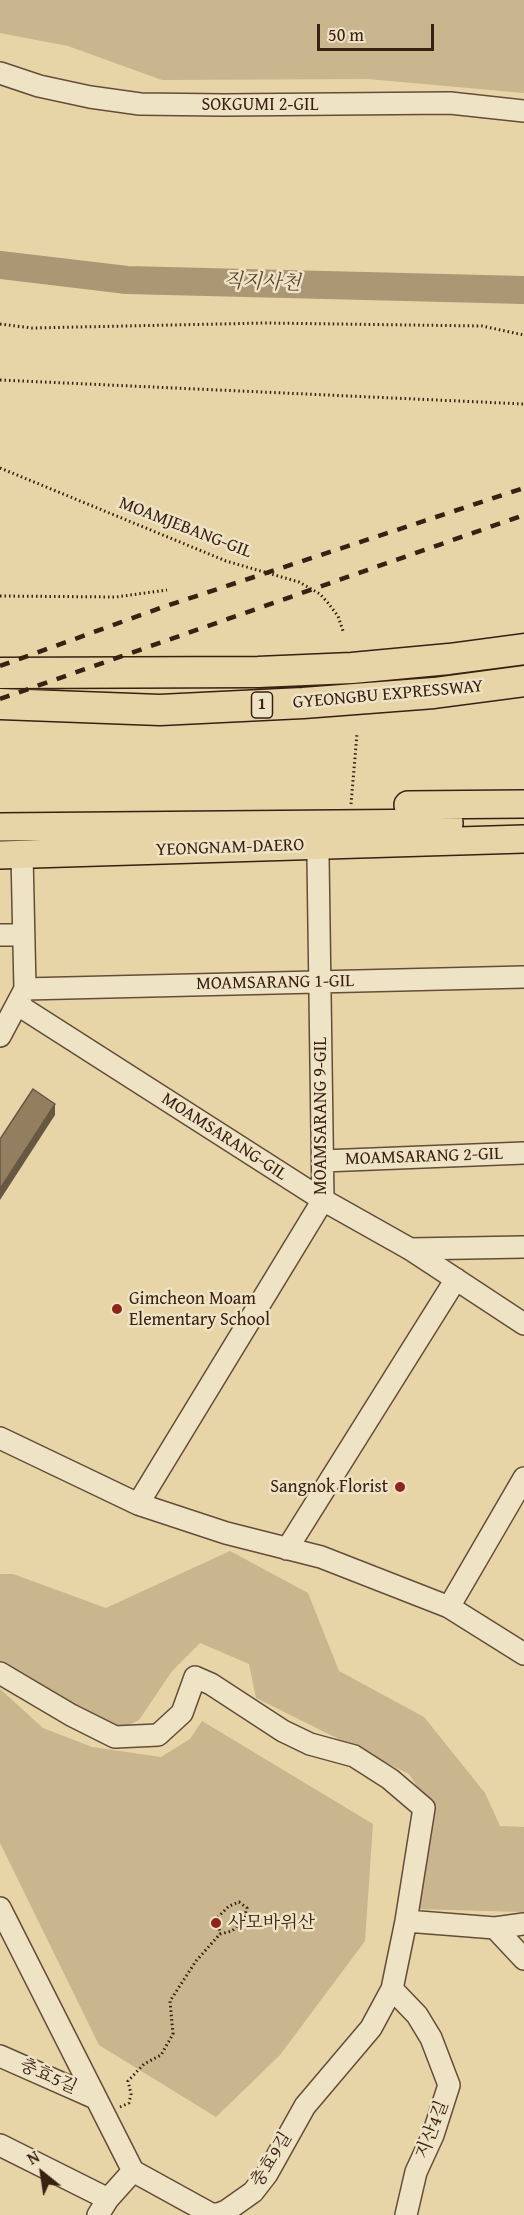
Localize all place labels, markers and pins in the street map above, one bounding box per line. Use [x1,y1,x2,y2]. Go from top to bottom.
place label: Gimcheon Moam Elementary School [129,1288,270,1330]
marker: Gimcheon Moam Elementary School [110,1302,124,1316]
place label: Sangnok Florist [270,1476,388,1498]
marker: Sangnok Florist [393,1480,407,1494]
place label: 사모바위산 [228,1912,315,1934]
marker: 사모바위산 [209,1916,223,1930]

